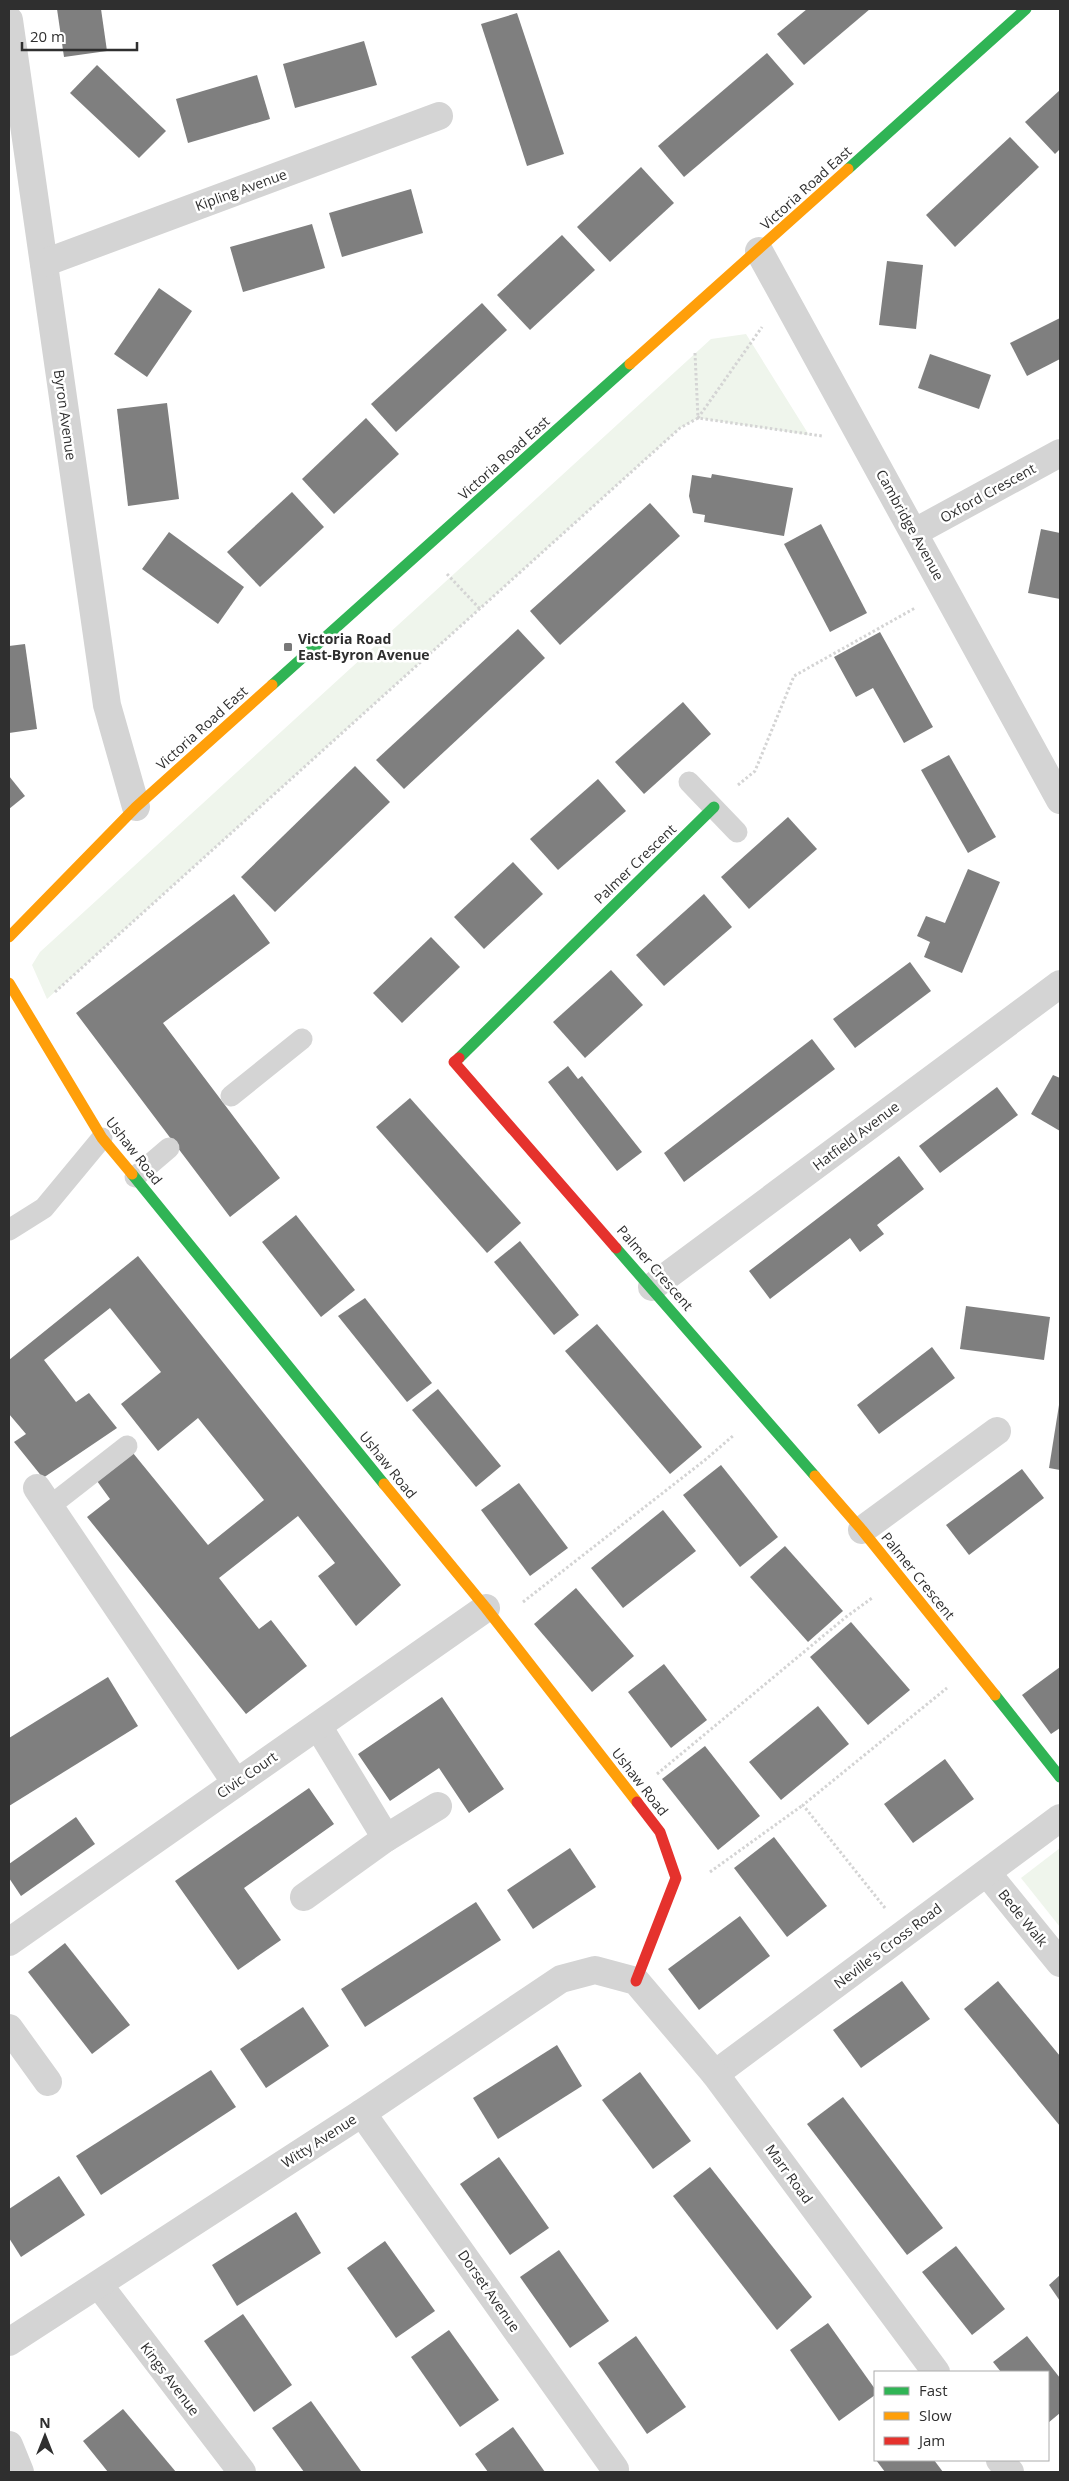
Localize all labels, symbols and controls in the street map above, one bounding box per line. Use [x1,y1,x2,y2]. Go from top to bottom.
scale bar [22,20,138,52]
text: 20 m [30,26,65,46]
street label: Victoria Road East [756,141,855,234]
street label: Kipling Avenue [192,164,289,215]
street label: Byron Avenue [50,368,81,462]
street label: Victoria Road East [454,411,553,504]
street label: Oxford Crescent [937,458,1039,527]
street label: Cambridge Avenue [872,466,949,584]
place label: Victoria Road East-Byron Avenue [298,629,430,664]
marker: Victoria Road East-Byron Avenue [282,641,294,653]
street label: Victoria Road East [152,681,251,774]
street label: Palmer Crescent [590,820,680,908]
street label: Hatfield Avenue [809,1097,903,1174]
street label: Ushaw Road [102,1113,167,1189]
street label: Palmer Crescent [613,1221,698,1314]
street label: Ushaw Road [355,1427,421,1502]
street label: Palmer Crescent [877,1528,959,1623]
street label: Ushaw Road [608,1744,673,1820]
street label: Civic Court [213,1747,281,1802]
street label: Bede Walk [994,1885,1053,1951]
street label: Neville's Cross Road [830,1899,946,1992]
street label: Witty Avenue [278,2109,360,2172]
street label: Marr Road [761,2140,817,2207]
street label: Dorset Avenue [454,2246,525,2336]
street label: Kings Avenue [137,2338,204,2419]
legend [874,2371,1049,2461]
text: Fast [919,2380,948,2400]
text: Slow [919,2405,952,2425]
north arrow [20,2411,70,2461]
text: N [39,2413,51,2432]
text: Jam [917,2430,945,2450]

